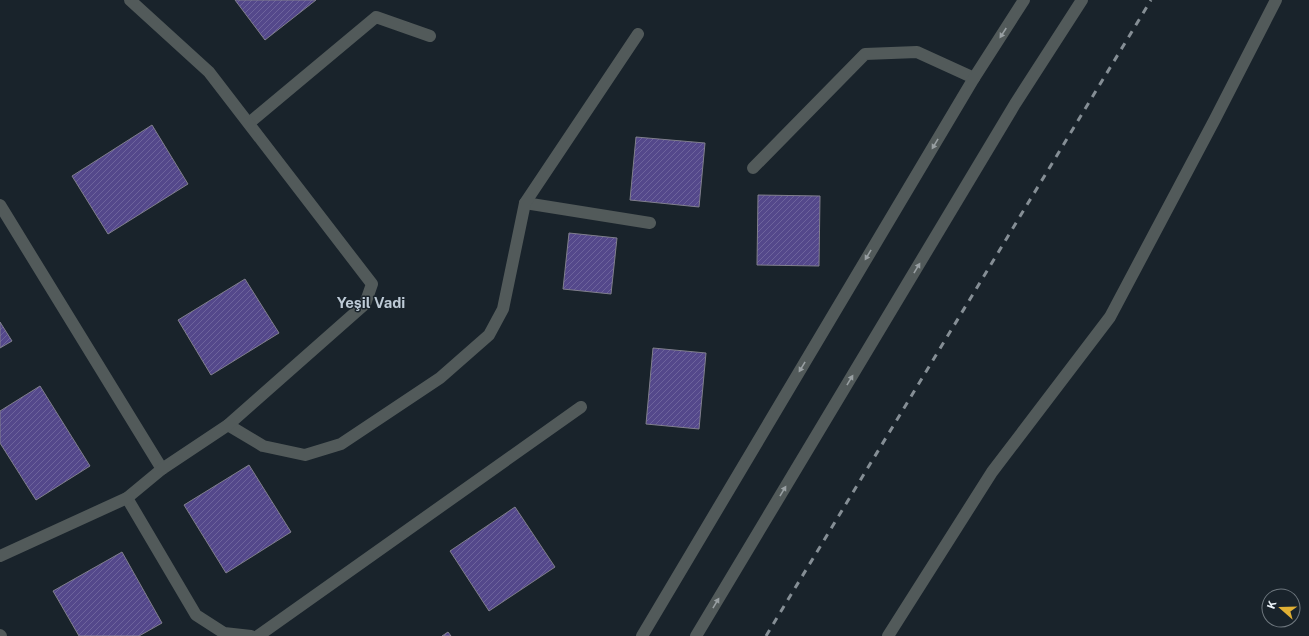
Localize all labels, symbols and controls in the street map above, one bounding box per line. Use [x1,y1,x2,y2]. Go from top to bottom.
one-way arrow [999,28,1007,38]
one-way arrow [931,138,938,150]
one-way arrow [865,249,872,261]
one-way arrow [913,262,920,274]
district label: Yeşil Vadi [337,294,405,311]
one-way arrow [798,361,805,373]
one-way arrow [846,375,854,385]
one-way arrow [780,485,787,497]
north arrow [1261,588,1301,628]
one-way arrow [713,597,720,609]
text: K [1265,599,1279,610]

